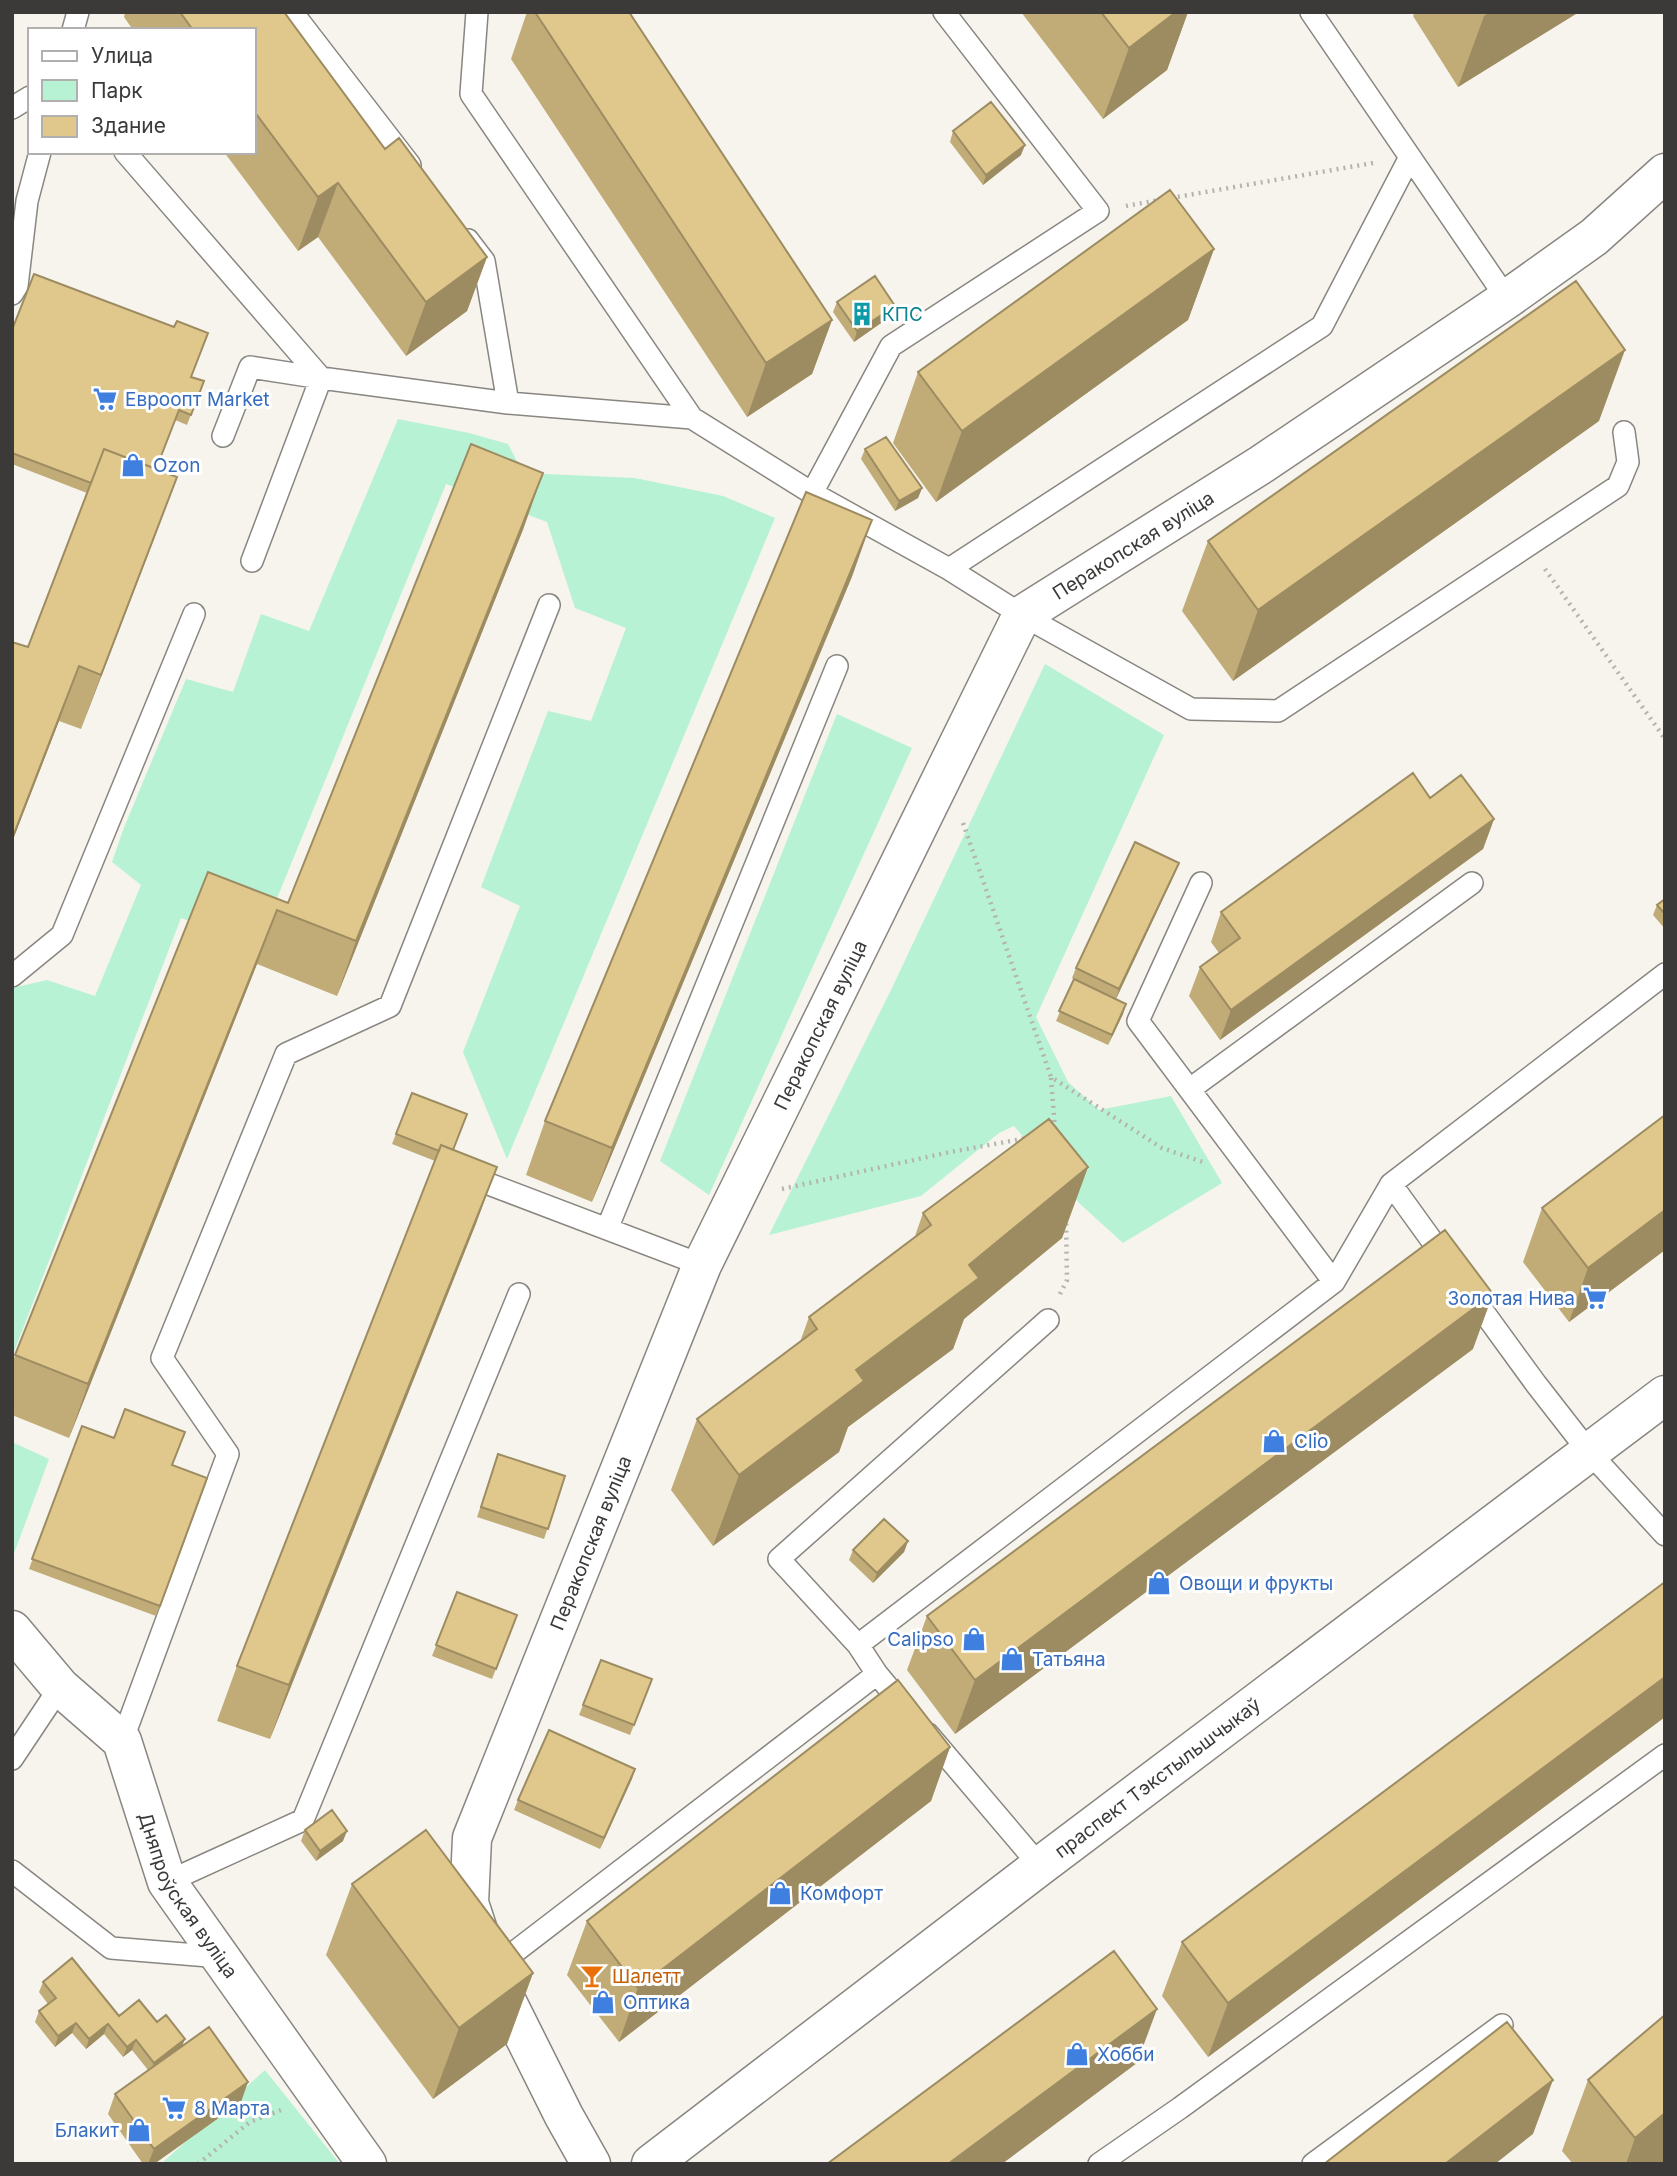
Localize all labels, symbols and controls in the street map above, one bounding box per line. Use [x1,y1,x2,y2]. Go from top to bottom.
legend [28,28,256,154]
text: Улица [91,43,153,68]
text: Парк [91,78,143,103]
text: Здание [91,113,166,138]
building icon: КПС [848,300,876,328]
place label: КПС [882,303,923,326]
supermarket icon: Евроопт Market [91,385,119,413]
place label: Евроопт Market [125,388,270,411]
shop icon: Ozon [119,451,147,479]
place label: Ozon [153,454,200,477]
street label: Перакопская вуліца [1048,486,1218,604]
street label: Перакопская вуліца [769,936,872,1113]
supermarket icon: Золотая Нива [1581,1284,1609,1312]
place label: Золотая Нива [1447,1287,1575,1310]
shop icon: Clio [1260,1427,1288,1455]
place label: Clio [1294,1430,1328,1453]
street label: Перакопская вуліца [545,1452,636,1633]
shop icon: Овощи и фрукты [1145,1569,1173,1597]
place label: Овощи и фрукты [1179,1572,1333,1595]
shop icon: Calipso [960,1625,988,1653]
place label: Calipso [887,1628,954,1651]
shop icon: Татьяна [998,1645,1026,1673]
place label: Татьяна [1032,1648,1106,1671]
street label: праспект Тэкстыльшчыкаў [1050,1692,1265,1862]
street label: Дняпроўская вуліца [134,1810,243,1982]
shop icon: Комфорт [766,1879,794,1907]
place label: Комфорт [800,1882,883,1905]
bar icon: Шалетт [578,1962,606,1990]
place label: Шалетт [612,1965,681,1988]
shop icon: Оптика [589,1988,617,2016]
place label: Оптика [623,1991,690,2014]
shop icon: Хобби [1063,2040,1091,2068]
place label: Хобби [1097,2043,1155,2066]
supermarket icon: 8 Марта [160,2094,188,2122]
place label: 8 Марта [194,2097,270,2120]
shop icon: Блакит [125,2116,153,2144]
place label: Блакит [55,2119,119,2142]

